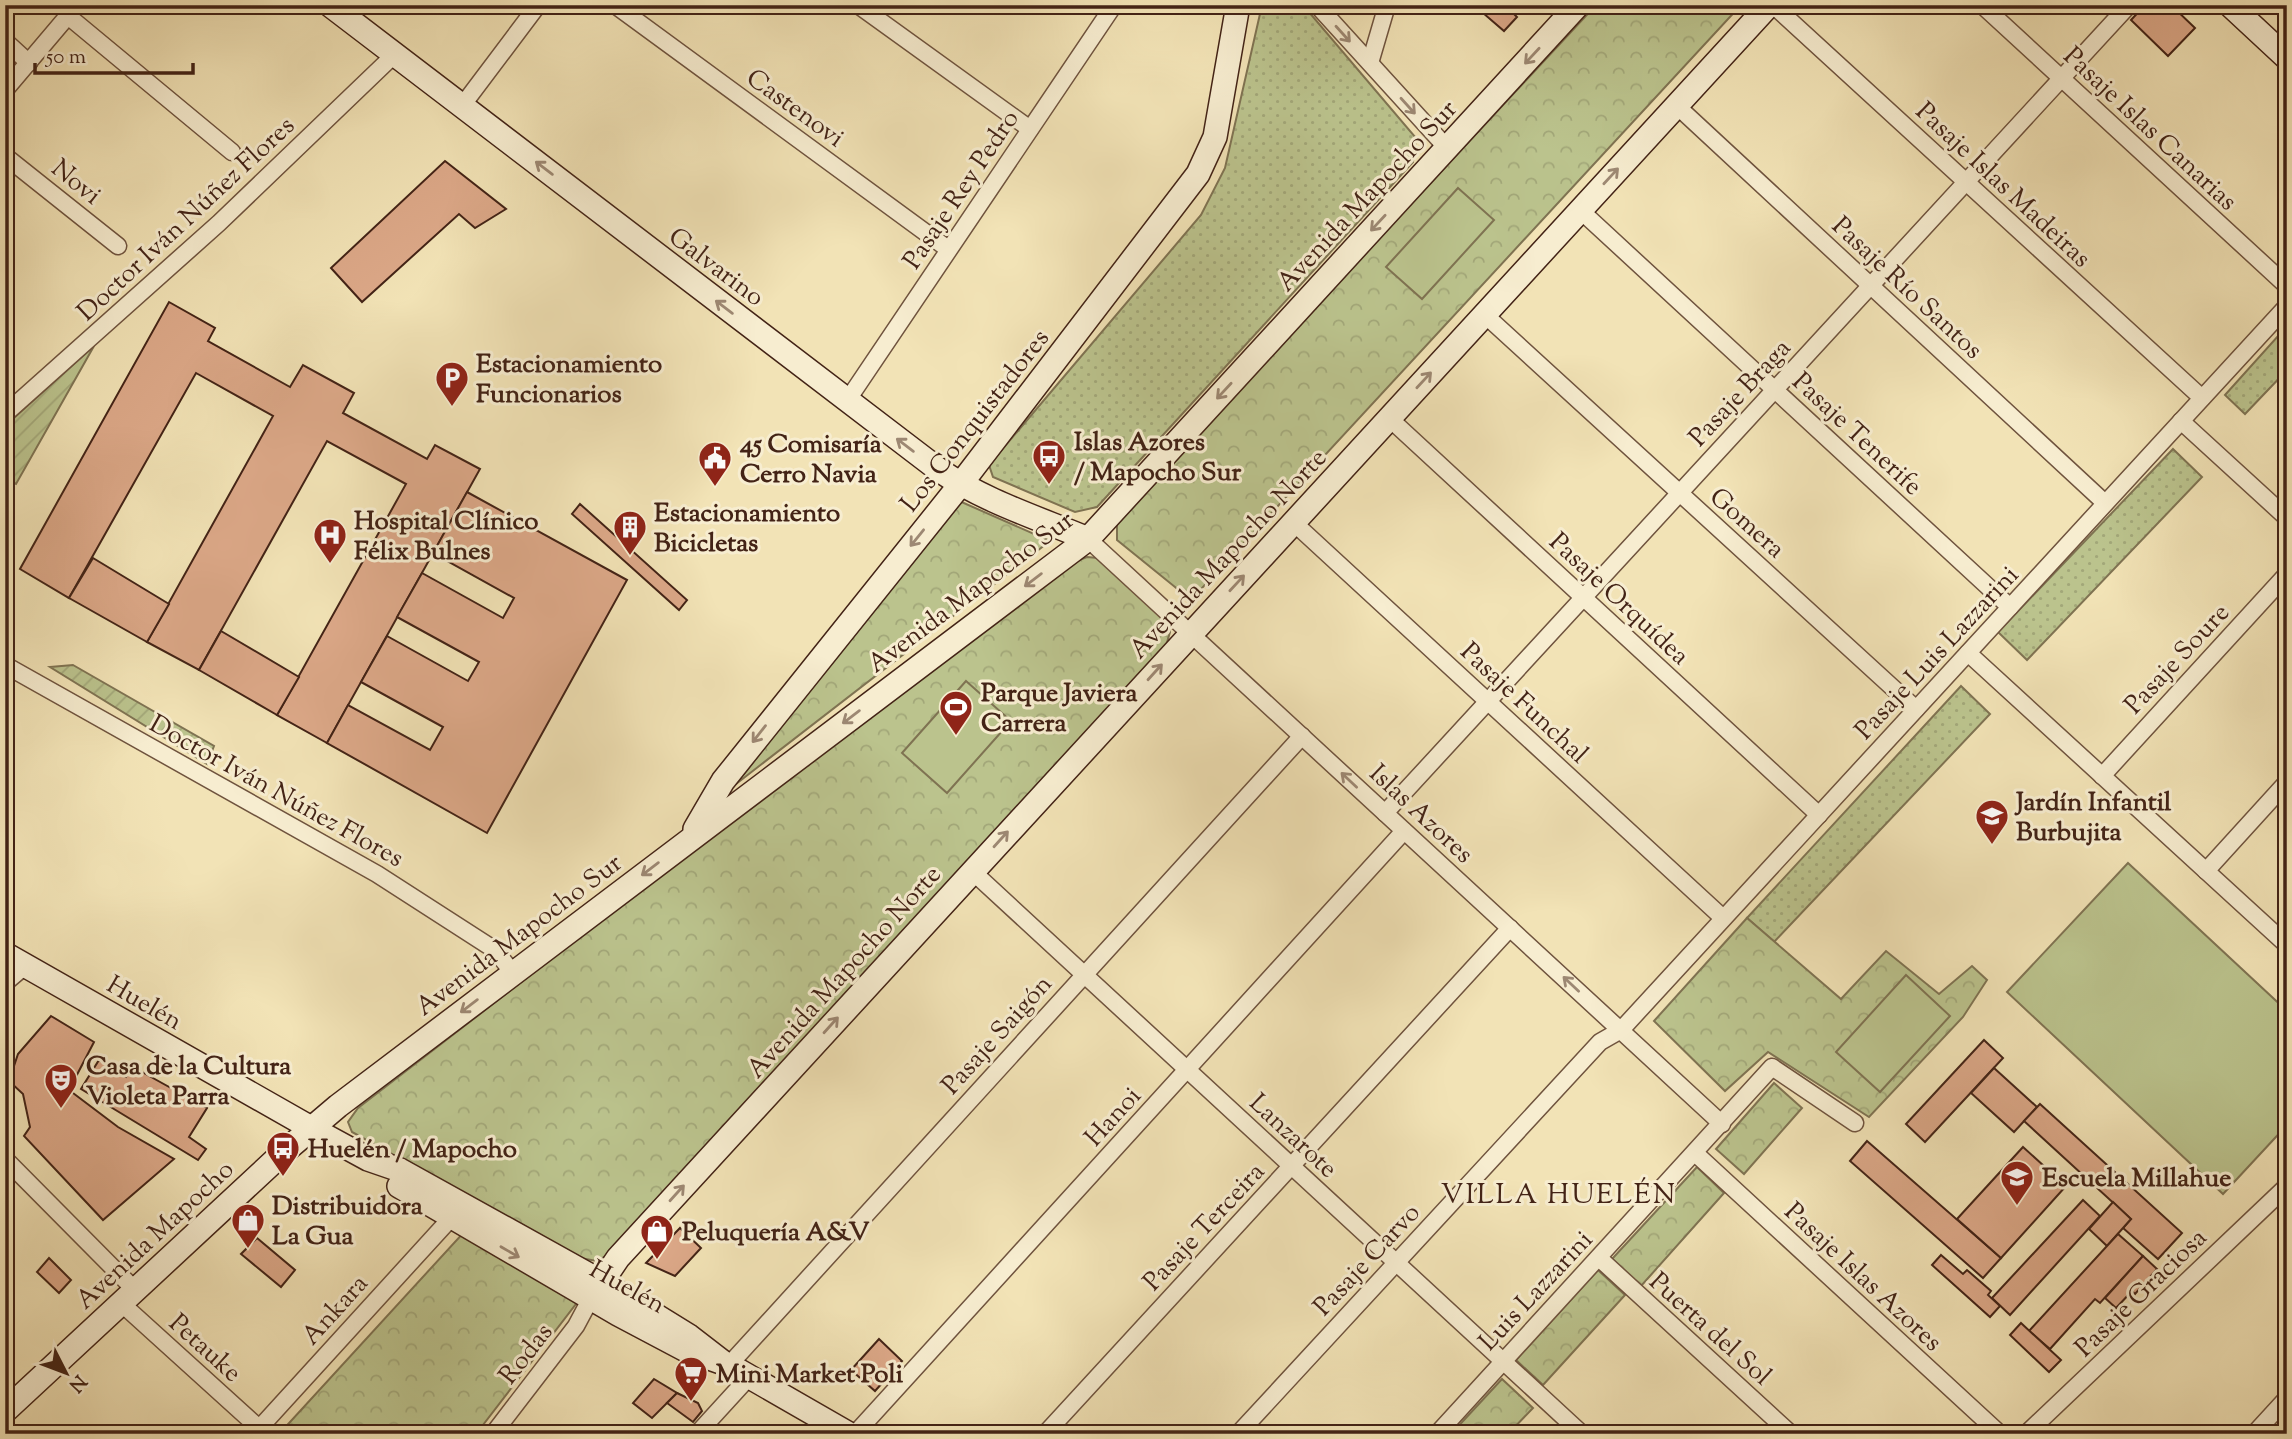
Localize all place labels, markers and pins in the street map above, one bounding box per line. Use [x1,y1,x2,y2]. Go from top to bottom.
place label: Estacionamiento Funcionarios [476,347,662,414]
parking icon: Estacionamiento Funcionarios [433,359,471,408]
place label: Islas Azores / Mapocho Sur [1074,425,1241,492]
place label: 45 Comisaría Cerro Navia [739,427,882,494]
bus stop icon: Islas Azores / Mapocho Sur [1030,437,1068,486]
public building icon: 45 Comisaría Cerro Navia [696,439,734,488]
place label: Estacionamiento Bicicletas [654,496,840,563]
place label: Hospital Clínico Félix Bulnes [354,504,539,571]
building icon: Estacionamiento Bicicletas [611,508,649,557]
hospital icon: Hospital Clínico Félix Bulnes [311,516,349,565]
place label: Parque Javiera Carrera [981,676,1137,743]
sports icon: Parque Javiera Carrera [937,688,975,737]
place label: Jardín Infantil Burbujita [2014,785,2172,852]
school or university icon: Jardín Infantil Burbujita [1973,797,2011,846]
place label: Casa de la Cultura Violeta Parra [86,1049,291,1116]
theatre icon: Casa de la Cultura Violeta Parra [42,1061,80,1110]
bus stop icon: Huelén / Mapocho [264,1129,302,1178]
place label: Huelén / Mapocho [308,1132,517,1169]
school or university icon: Escuela Millahue [1998,1158,2036,1207]
place label: Escuela Millahue [2042,1161,2231,1198]
place label: Distribuidora La Gua [272,1189,423,1256]
shop icon: Distribuidora La Gua [229,1201,267,1250]
shop icon: Peluquería A&V [638,1212,676,1261]
place label: Peluquería A&V [682,1215,870,1252]
supermarket icon: Mini Market Poli [672,1354,710,1403]
place label: Mini Market Poli [716,1357,904,1394]

